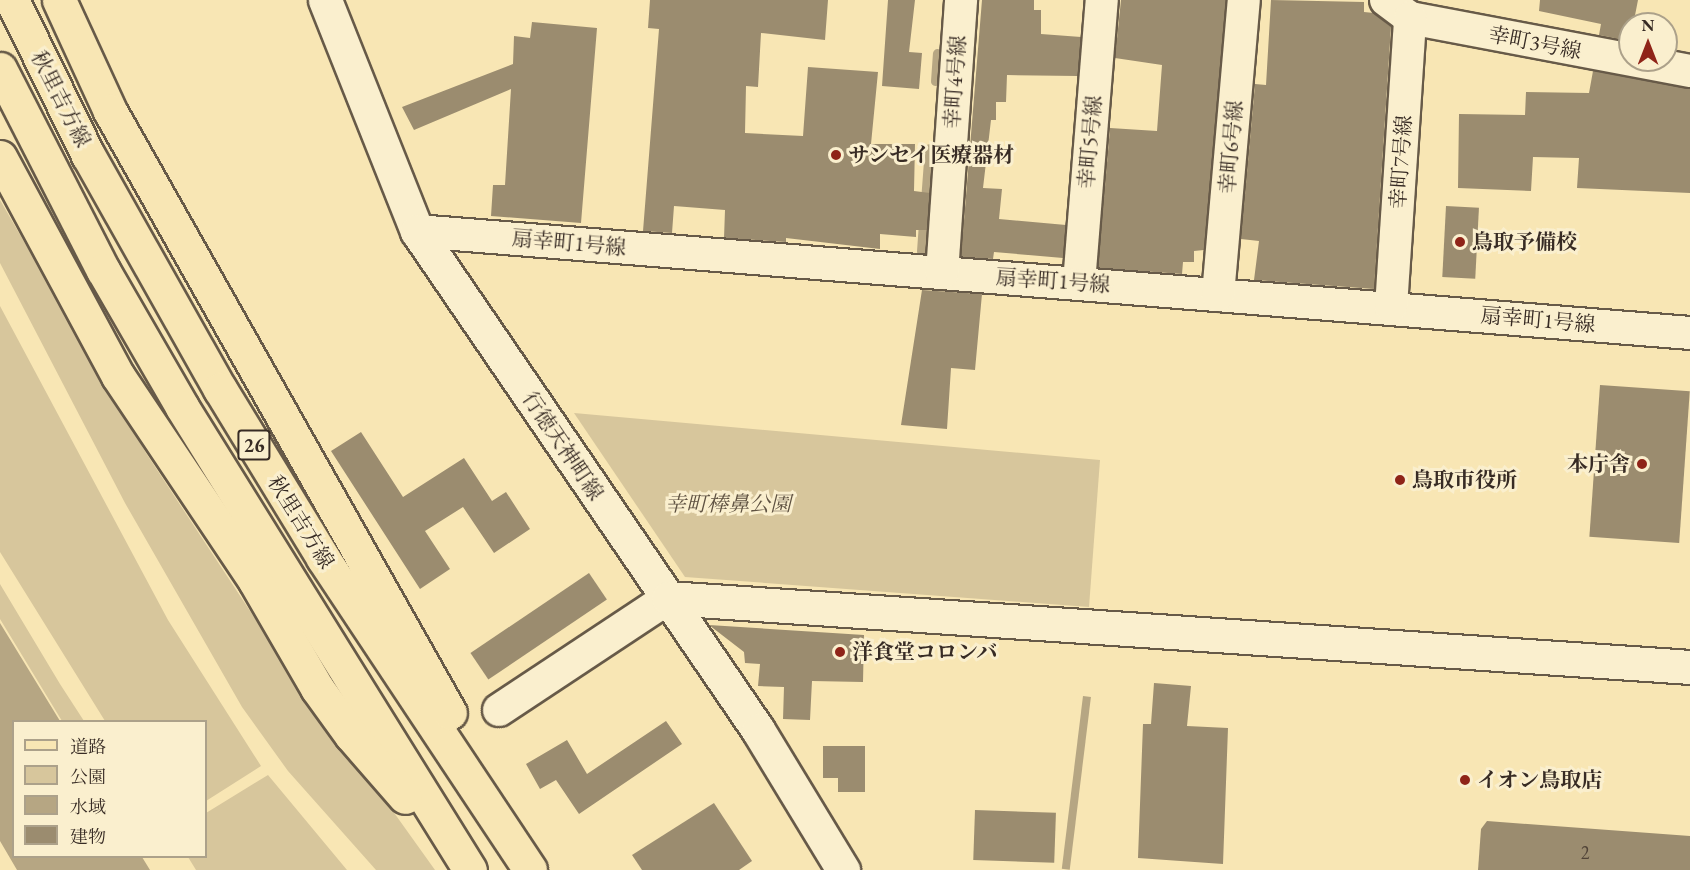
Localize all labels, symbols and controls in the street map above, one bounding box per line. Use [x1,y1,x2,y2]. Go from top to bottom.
north arrow [1618,12,1678,72]
text: N [1642,15,1654,36]
street label: 幸町3号線 [1486,22,1584,64]
street label: 幸町4号線 [939,34,971,130]
street label: 秋里吉方線 [26,47,96,151]
street label: 幸町5号線 [1073,94,1107,190]
street label: 幸町6号線 [1214,99,1248,195]
street label: 幸町7号線 [1385,114,1417,210]
place label: サンセイ医療器材 [848,142,1016,168]
marker: サンセイ医療器材 [829,148,843,162]
street label: 扇幸町1号線 [511,225,627,261]
place label: 鳥取予備校 [1472,229,1577,255]
marker: 鳥取予備校 [1453,235,1467,249]
street label: 扇幸町1号線 [995,264,1111,298]
street label: 扇幸町1号線 [1480,302,1596,338]
street label: 行徳天神町線 [517,387,609,505]
road number: 26 [236,428,272,462]
place label: 本庁舎 [1567,451,1630,477]
marker: 本庁舎 [1635,457,1649,471]
place label: 鳥取市役所 [1412,467,1517,493]
street label: 秋里吉方線 [262,471,340,573]
marker: 鳥取市役所 [1393,473,1407,487]
park label: 幸町棒鼻公園 [665,491,791,517]
place label: 洋食堂コロンバ [852,639,999,665]
marker: 洋食堂コロンバ [833,645,847,659]
legend [12,720,207,858]
text: 道路 [70,735,106,758]
text: 公園 [70,765,106,788]
place label: イオン鳥取店 [1477,767,1603,793]
marker: イオン鳥取店 [1458,773,1472,787]
text: 水域 [70,795,106,818]
text: 建物 [70,825,106,848]
house number: 2 [1581,842,1589,864]

